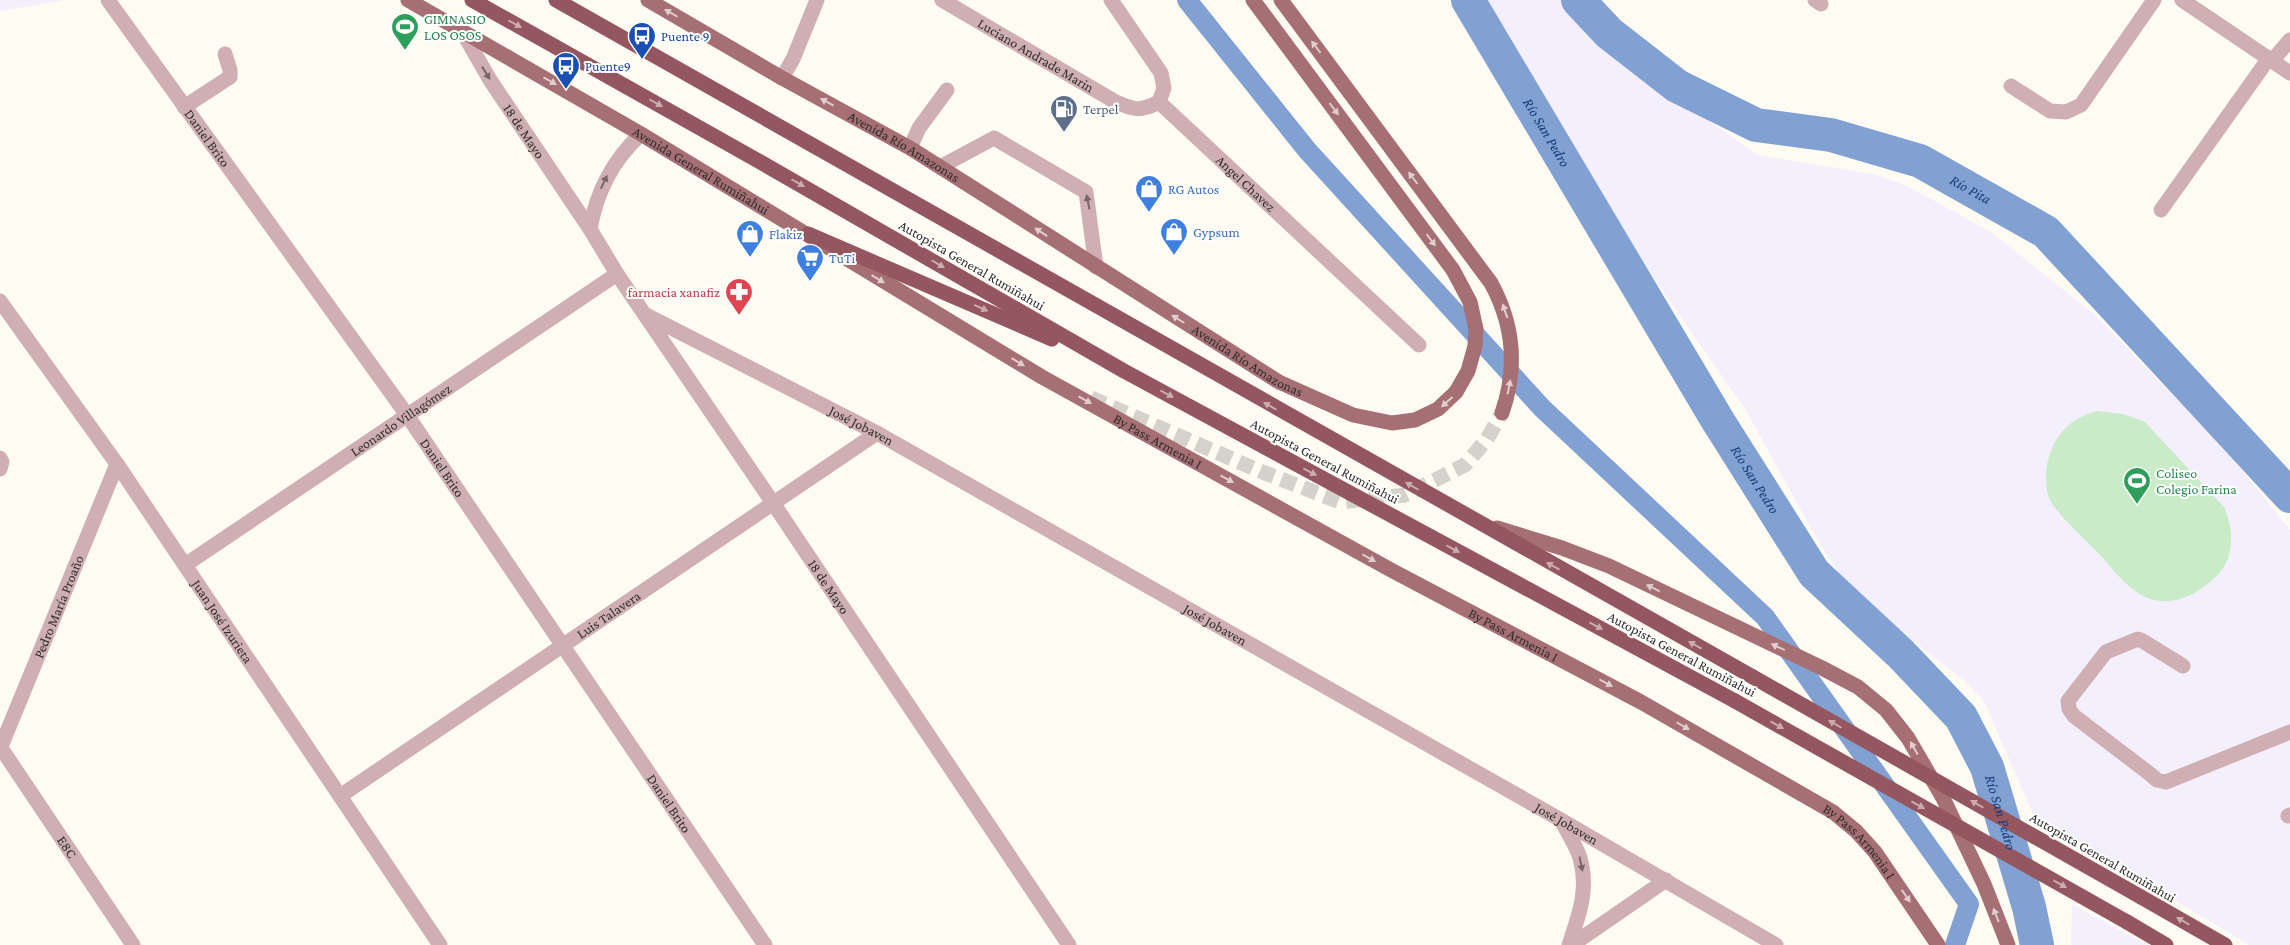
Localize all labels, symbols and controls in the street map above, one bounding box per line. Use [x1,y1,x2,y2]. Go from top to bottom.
one-way arrow [664,9,678,17]
place label: GIMNASIO LOS OSOS [424,11,486,43]
sports icon: GIMNASIO LOS OSOS [390,12,420,51]
street label: Luciano Andrade Marin [975,15,1097,96]
one-way arrow [507,20,522,28]
bus stop icon: Puente 9 [627,21,657,60]
place label: Puente 9 [661,28,710,44]
one-way arrow [1311,40,1321,54]
bus stop icon: Puente9 [551,51,581,90]
place label: Puente9 [585,58,631,74]
one-way arrow [481,67,490,80]
one-way arrow [544,76,557,85]
fuel station icon: Terpel [1049,94,1079,133]
water label: Río San Pedro [1520,95,1573,170]
one-way arrow [821,98,834,107]
one-way arrow [650,99,663,108]
street label: 18 de Mayo [500,101,548,161]
place label: Terpel [1083,101,1119,117]
one-way arrow [1329,102,1339,116]
street label: Daniel Brito [181,106,234,170]
street label: Avenida Río Amazonas [845,108,963,186]
street label: Avenida General Rumiñahui [630,123,772,218]
street label: Angel Chavez [1213,152,1279,215]
one-way arrow [1408,171,1418,185]
water label: Río Pita [1947,172,1994,207]
shop icon: RG Autos [1134,174,1164,213]
one-way arrow [600,175,608,189]
one-way arrow [791,179,804,188]
place label: RG Autos [1168,181,1219,197]
one-way arrow [1084,193,1092,209]
street label: Autopista General Rumiñahui [896,217,1048,313]
shop icon: Gypsum [1159,217,1189,256]
shop icon: Flakiz [735,219,765,258]
place label: Gypsum [1193,224,1240,240]
place label: Flakiz [769,226,802,242]
one-way arrow [1034,227,1048,236]
one-way arrow [1426,233,1436,247]
supermarket icon: TuTi [795,243,825,282]
place label: TuTi [829,250,856,266]
one-way arrow [932,260,945,269]
one-way arrow [872,274,885,284]
pharmacy icon: farmacia xanafiz [724,277,754,316]
place label: farmacia xanafiz [628,284,720,300]
one-way arrow [1500,303,1508,318]
one-way arrow [974,305,988,313]
one-way arrow [1172,314,1185,324]
street label: Avenida Río Amazonas [1189,321,1306,400]
one-way arrow [1011,358,1024,367]
one-way arrow [1506,378,1514,394]
street label: Leonardo Villagómez [347,380,454,459]
one-way arrow [1160,390,1174,399]
one-way arrow [1078,396,1092,405]
one-way arrow [1441,396,1453,408]
street label: José Jobaven [825,401,897,449]
one-way arrow [1264,401,1277,410]
street label: By Pass Armenia I [1111,410,1205,472]
street label: Autopista General Rumiñahui [1248,415,1402,507]
street label: Daniel Brito [417,435,468,500]
water label: Río San Pedro [1728,443,1782,517]
place label: Coliseo Colegio Farina [2156,465,2237,497]
sports icon: Coliseo Colegio Farina [2122,466,2152,505]
one-way arrow [1303,467,1317,476]
one-way arrow [1220,475,1235,483]
one-way arrow [1405,481,1418,490]
one-way arrow [1446,545,1460,553]
street label: Pedro María Proaño [30,553,87,660]
one-way arrow [1362,554,1377,562]
street label: 18 de Mayo [805,556,853,617]
one-way arrow [1546,561,1560,570]
street label: Juan José Izurieta [188,575,257,666]
one-way arrow [1646,583,1660,591]
street label: Luis Talavera [573,587,644,642]
street label: José Jobaven [1179,599,1250,649]
street label: By Pass Armenia I [1466,605,1561,665]
street label: Autopista General Rumiñahui [1605,608,1759,700]
one-way arrow [1589,622,1603,630]
one-way arrow [1687,641,1702,649]
one-way arrow [1771,643,1785,651]
one-way arrow [1598,679,1613,687]
one-way arrow [1770,720,1784,729]
one-way arrow [1829,720,1842,729]
one-way arrow [1675,722,1690,730]
one-way arrow [1909,741,1918,754]
street label: Daniel Brito [644,771,695,836]
water label: Río San Pedro [1982,773,2019,852]
street label: José Jobaven [1531,798,1602,848]
street label: By Pass Armenia I [1821,800,1899,882]
one-way arrow [1912,800,1925,809]
one-way arrow [1970,800,1983,809]
street label: Autopista General Rumiñahui [2027,809,2179,905]
street label: E8C [54,833,80,861]
one-way arrow [1577,856,1585,871]
one-way arrow [2053,880,2067,889]
one-way arrow [1901,889,1911,903]
one-way arrow [1992,907,1999,922]
one-way arrow [2176,917,2190,925]

